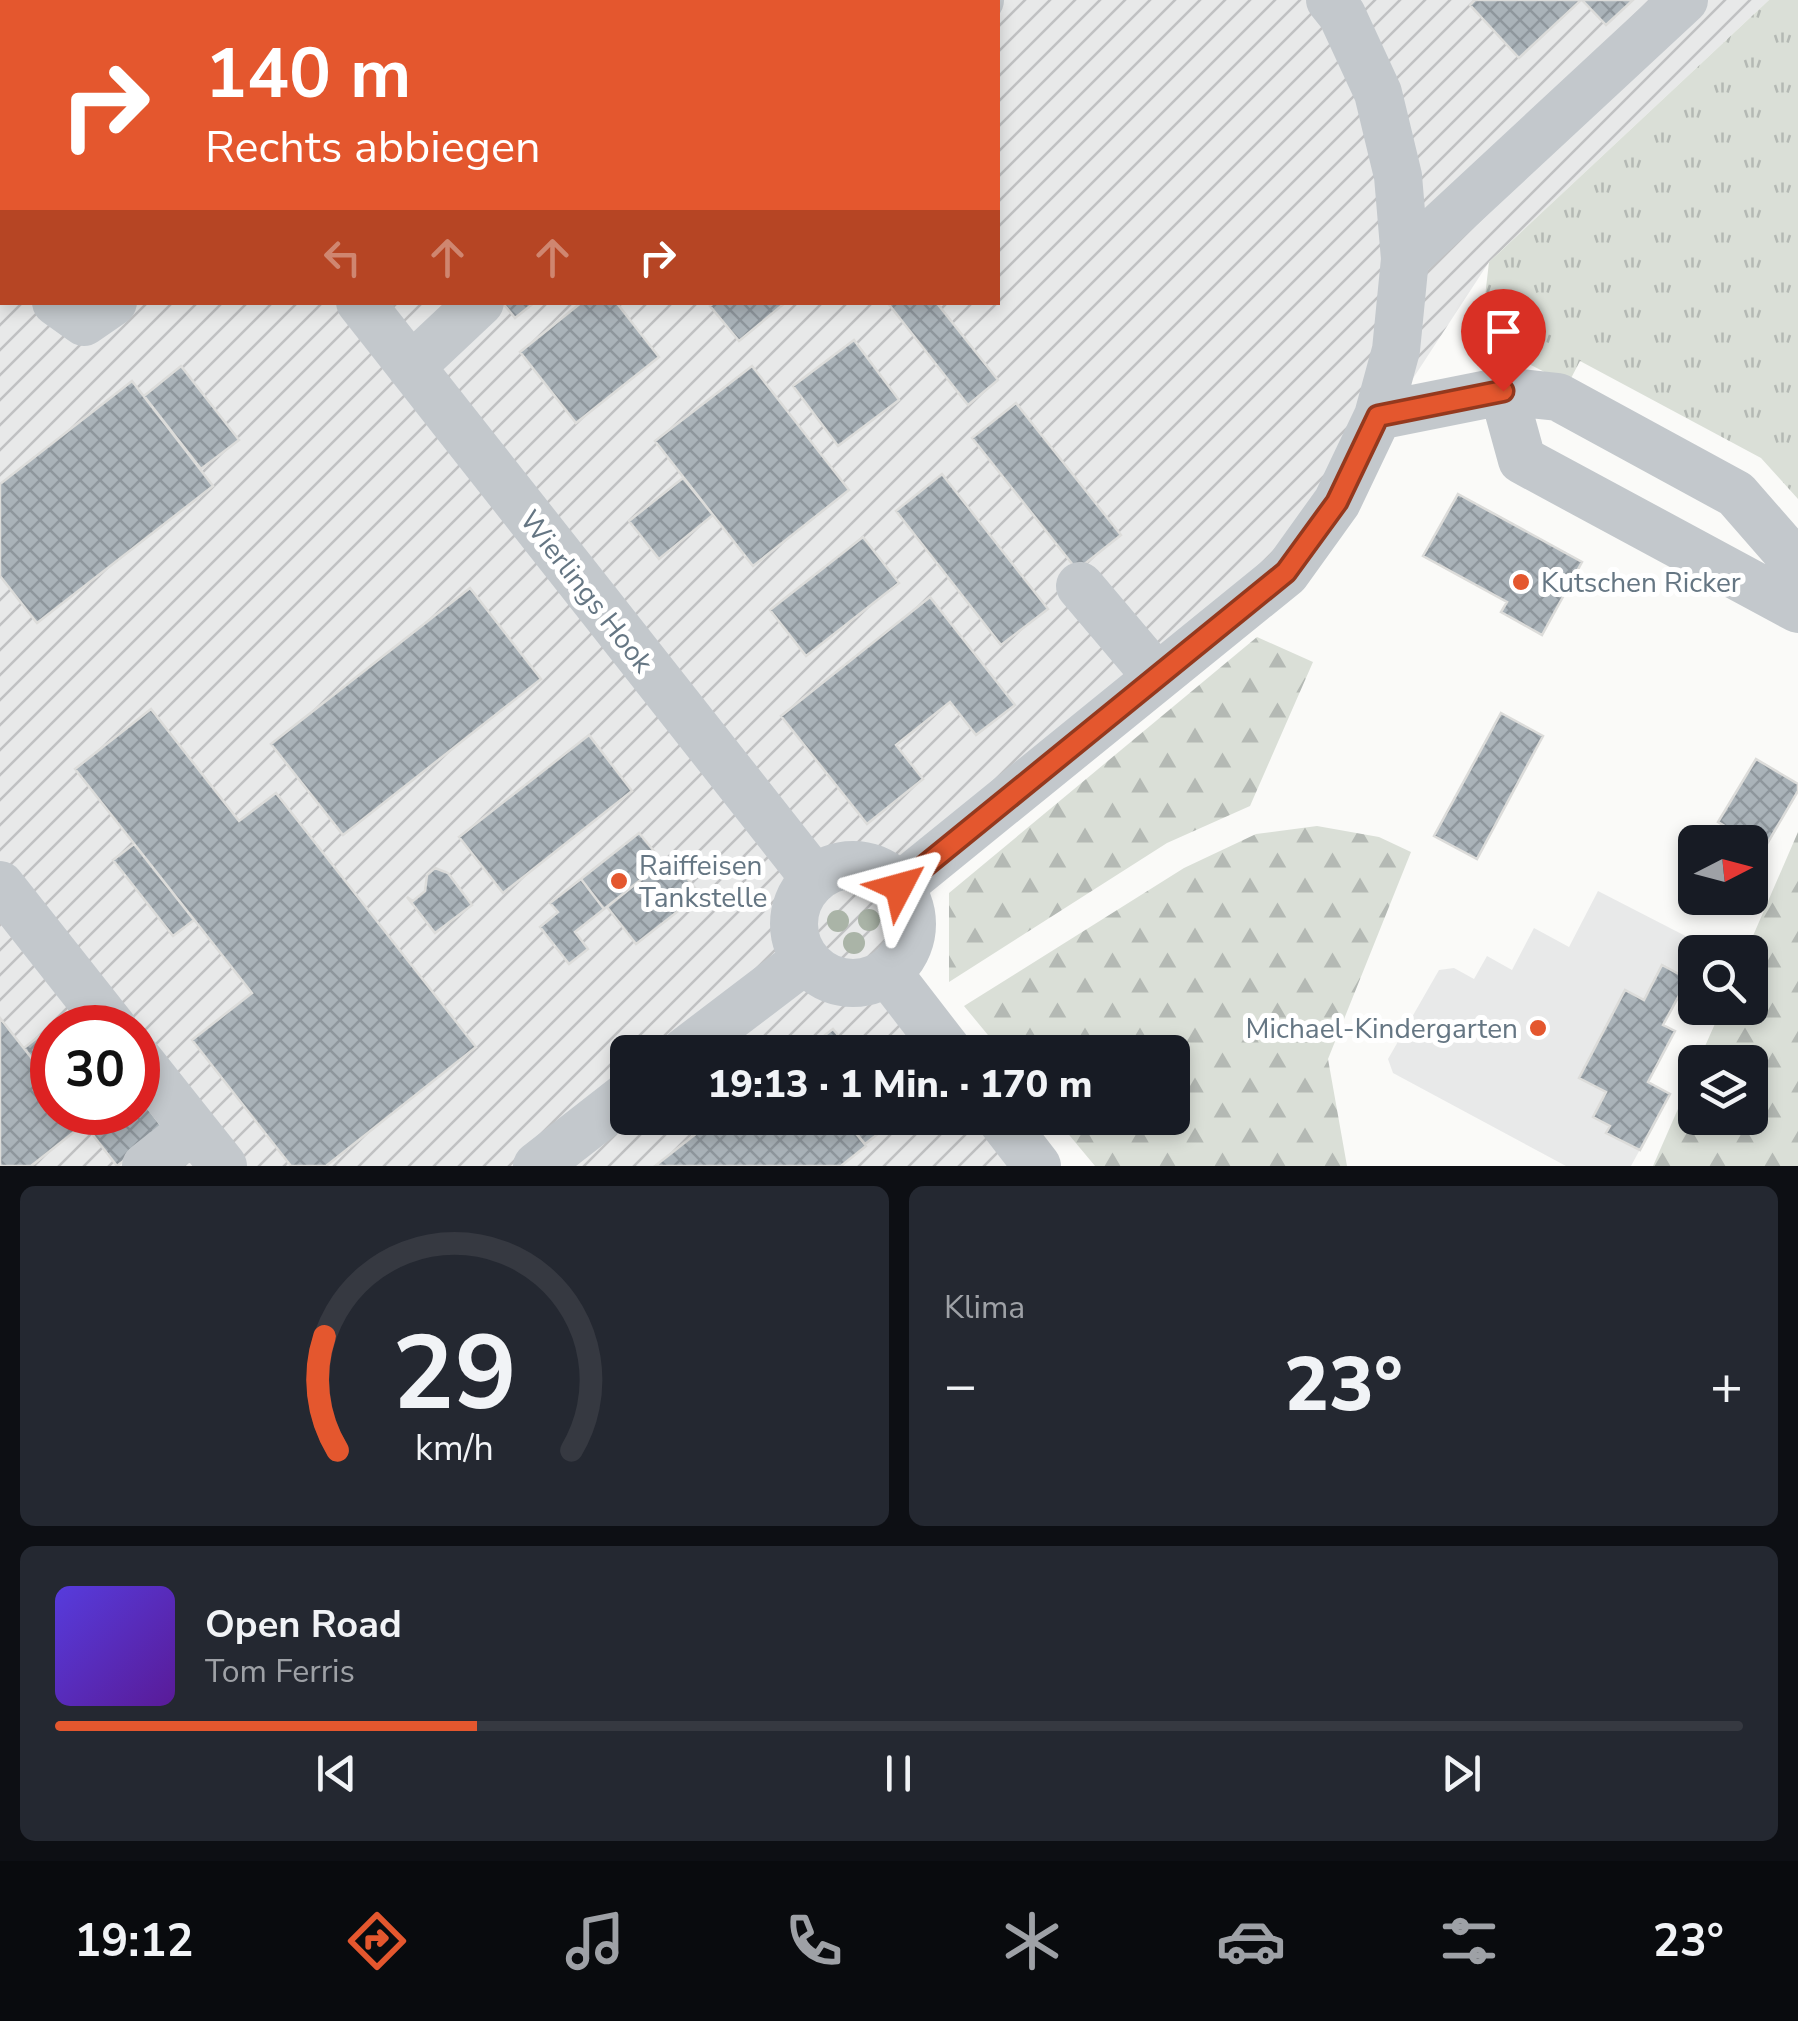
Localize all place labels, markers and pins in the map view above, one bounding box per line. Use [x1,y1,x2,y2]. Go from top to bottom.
pin [1461,289,1546,392]
place label: Kutschen Ricker [1541,564,1741,602]
marker: Kutschen Ricker [1510,571,1532,593]
place label: Raiffeisen Tankstelle [639,847,767,917]
marker: Raiffeisen Tankstelle [608,870,630,892]
place label: Michael-Kindergarten [1246,1010,1518,1048]
marker: Michael-Kindergarten [1527,1017,1549,1039]

